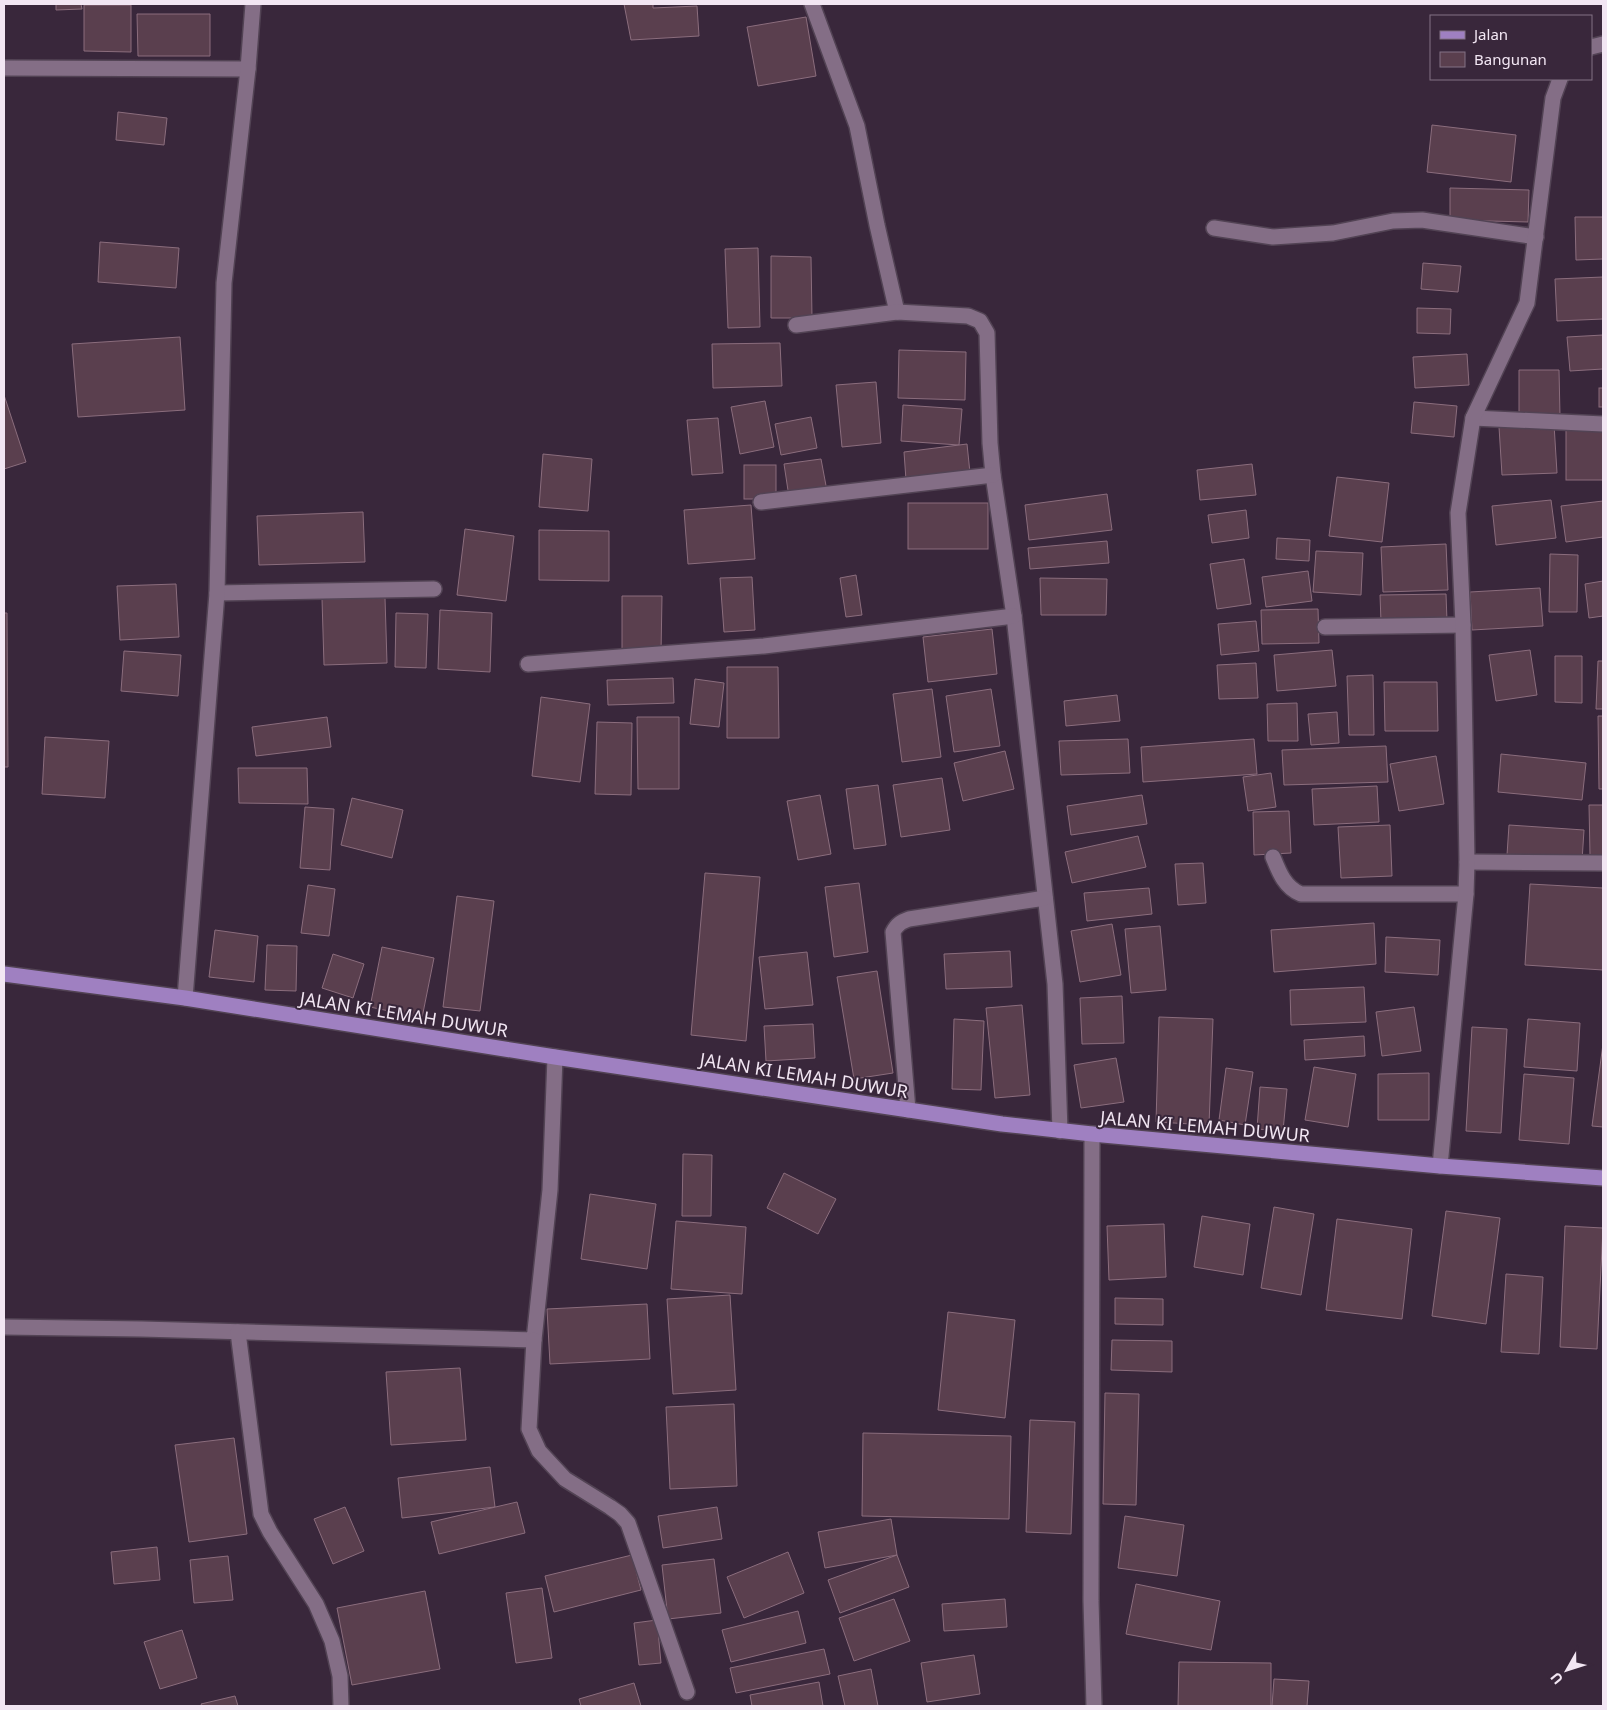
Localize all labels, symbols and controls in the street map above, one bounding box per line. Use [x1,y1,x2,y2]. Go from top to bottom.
legend [1430,15,1592,80]
text: Jalan [1472,24,1508,44]
text: Bangunan [1474,49,1547,69]
street label: JALAN KI LEMAH DUWUR [296,985,510,1042]
street label: JALAN KI LEMAH DUWUR [696,1046,910,1103]
street label: JALAN KI LEMAH DUWUR [1097,1105,1311,1147]
north arrow [1542,1645,1592,1695]
text: U [1546,1668,1567,1689]

